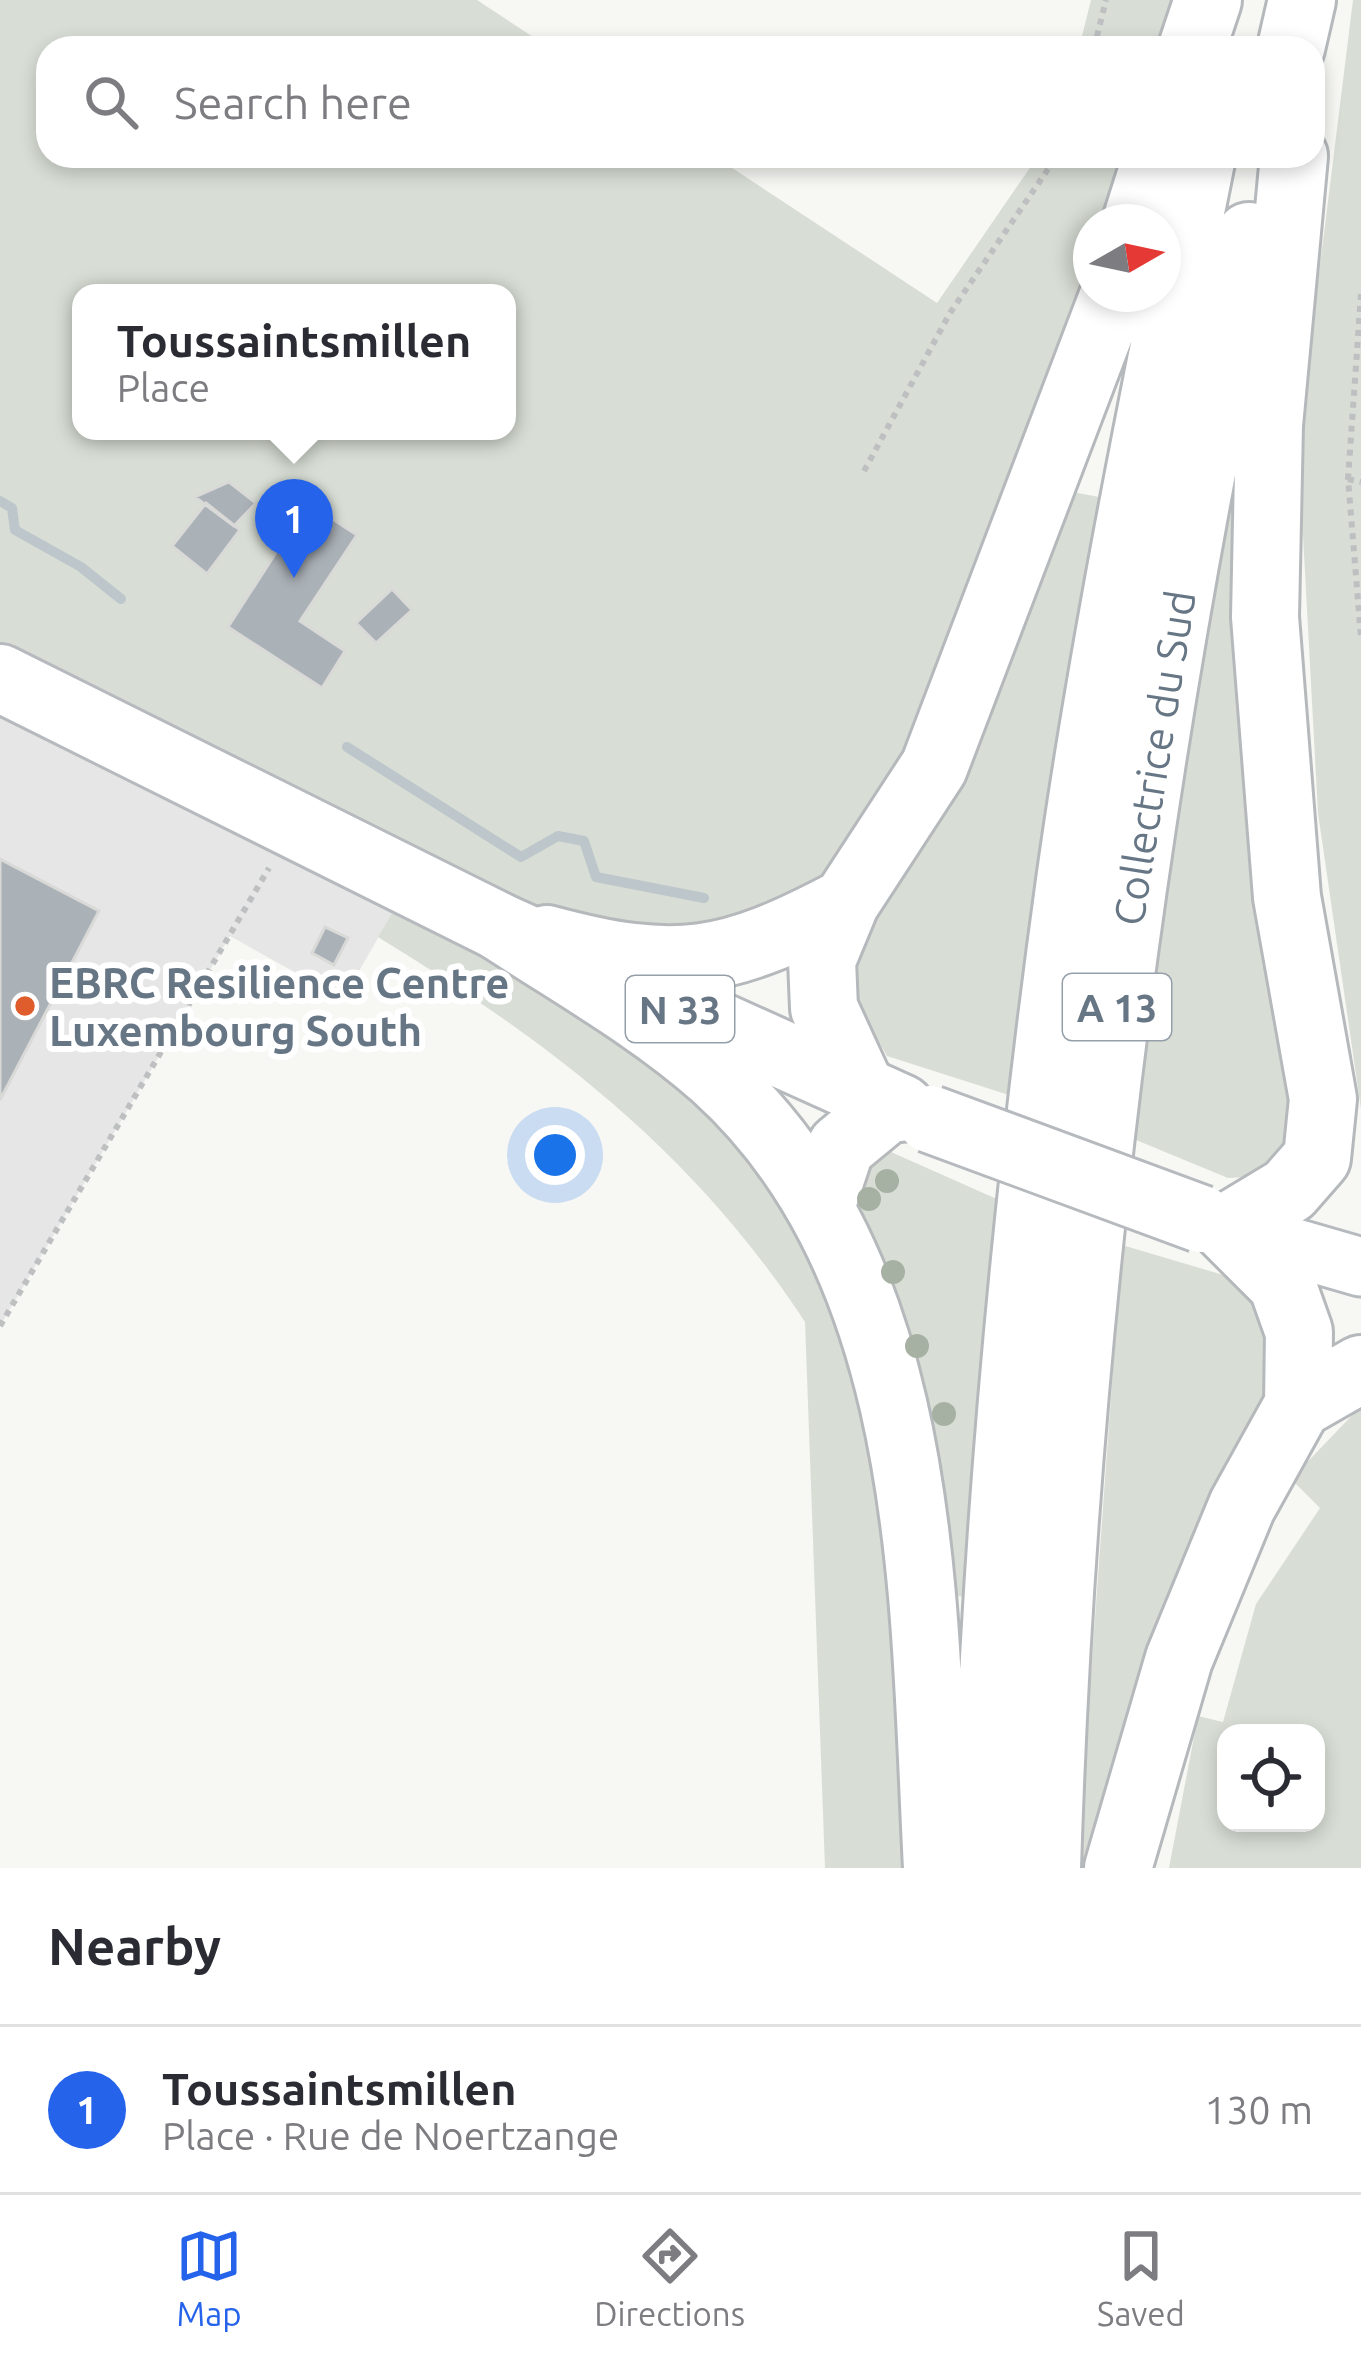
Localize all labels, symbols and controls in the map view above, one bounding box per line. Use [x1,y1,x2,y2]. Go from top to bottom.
search box [36,36,1325,168]
icon: search [78,69,144,135]
text: Search here [174,77,412,128]
north arrow [1073,204,1181,312]
popup [72,284,516,440]
text: Toussaintsmillen [117,315,471,366]
text: Place [117,366,210,409]
pin: 1 [255,479,333,578]
street label: Collectrice du Sud [1104,587,1204,929]
place label: EBRC Resilience Centre Luxembourg South [49,959,510,1054]
road number: A 13 [1063,974,1171,1040]
road number: N 33 [626,976,734,1042]
marker: EBRC Resilience Centre Luxembourg South [12,993,38,1019]
your location [525,1125,585,1185]
map controls [1217,1724,1325,1832]
button: locate [1217,1724,1325,1832]
text: Nearby [48,1917,221,1975]
text: Toussaintsmillen [162,2063,517,2114]
text: 1 [76,2088,98,2131]
text: 130 m [1204,2088,1313,2131]
text: Place · Rue de Noertzange [162,2114,619,2157]
tab: Map [176,2223,242,2332]
tab: Directions [594,2223,745,2332]
tab: Saved [1097,2223,1185,2332]

